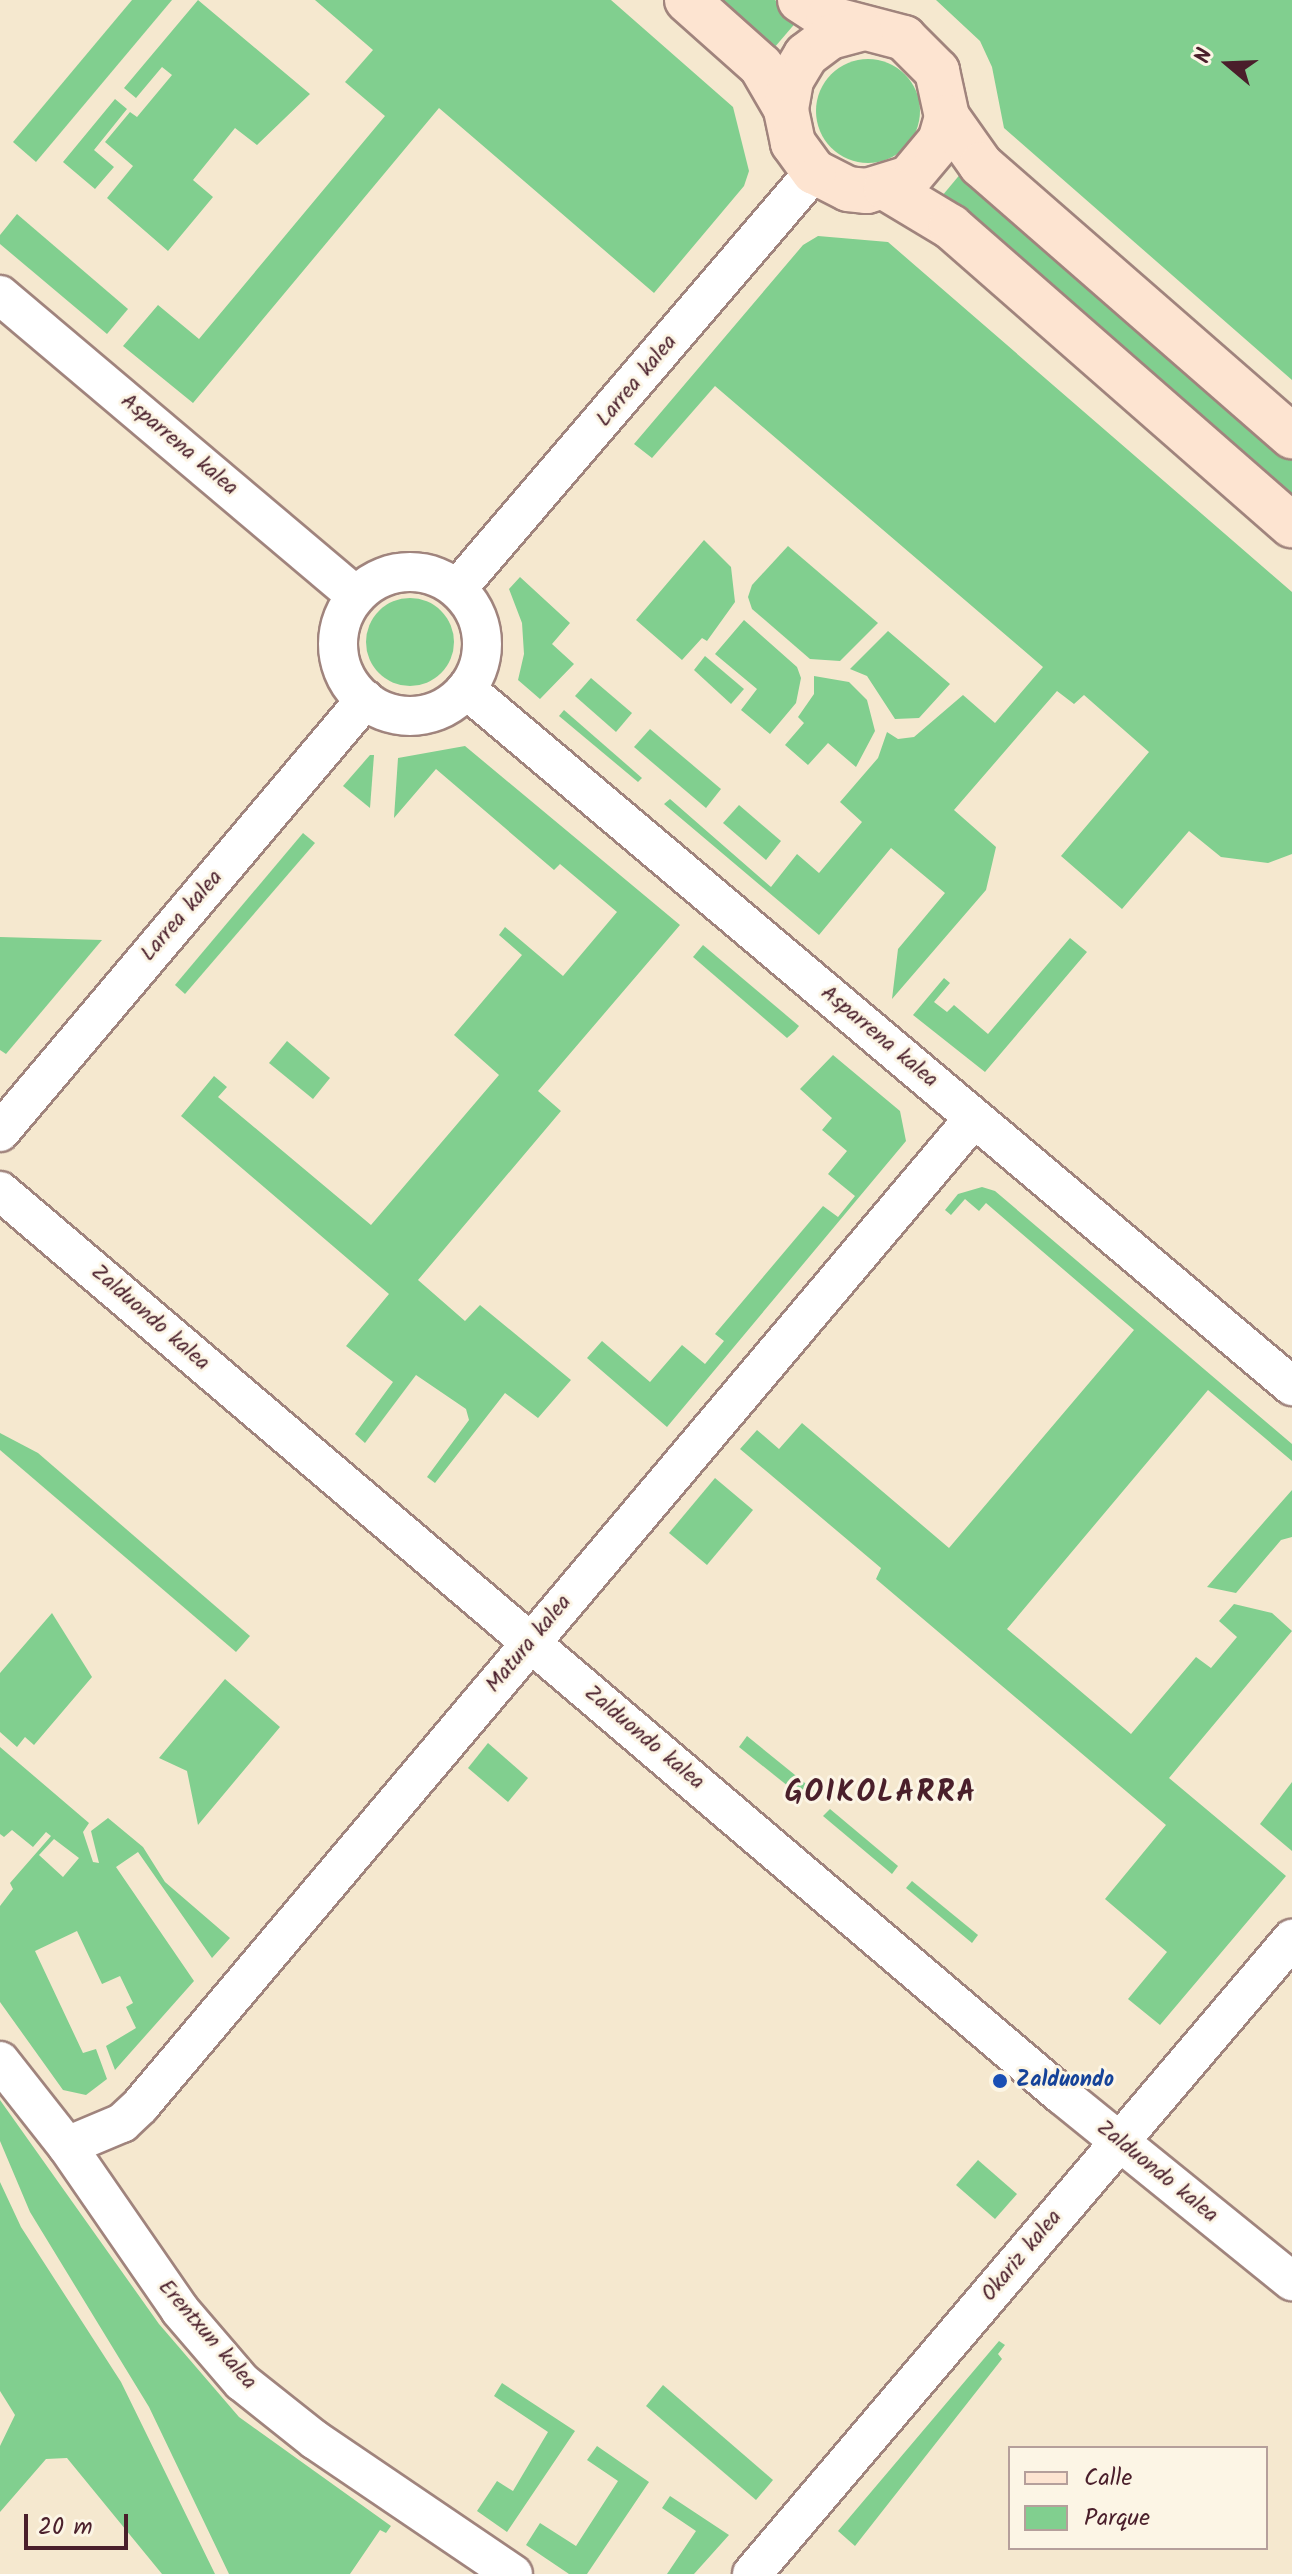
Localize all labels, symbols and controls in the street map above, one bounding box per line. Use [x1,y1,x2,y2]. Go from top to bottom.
north arrow [1188,24,1268,104]
text: N [1186,44,1224,68]
street label: Larrea kalea [591,330,683,432]
street label: Asparrena kalea [115,388,243,502]
street label: Larrea kalea [135,865,229,967]
street label: Asparrena kalea [815,980,943,1094]
street label: Zalduondo kalea [85,1259,215,1377]
street label: Matura kalea [481,1590,577,1698]
street label: Zalduondo kalea [579,1680,709,1796]
district label: GOIKOLARRA [785,1775,977,1811]
place label: Zalduondo [1016,2068,1114,2094]
marker: Zalduondo [991,2072,1009,2090]
street label: Zalduondo kalea [1091,2115,1223,2229]
street label: Okariz kalea [976,2205,1068,2307]
street label: Erentxun kalea [152,2275,262,2395]
legend [1008,2446,1268,2550]
text: Calle [1084,2459,1132,2498]
scale bar [28,2498,132,2548]
text: Parque [1084,2499,1150,2538]
text: 20 m [38,2508,93,2547]

